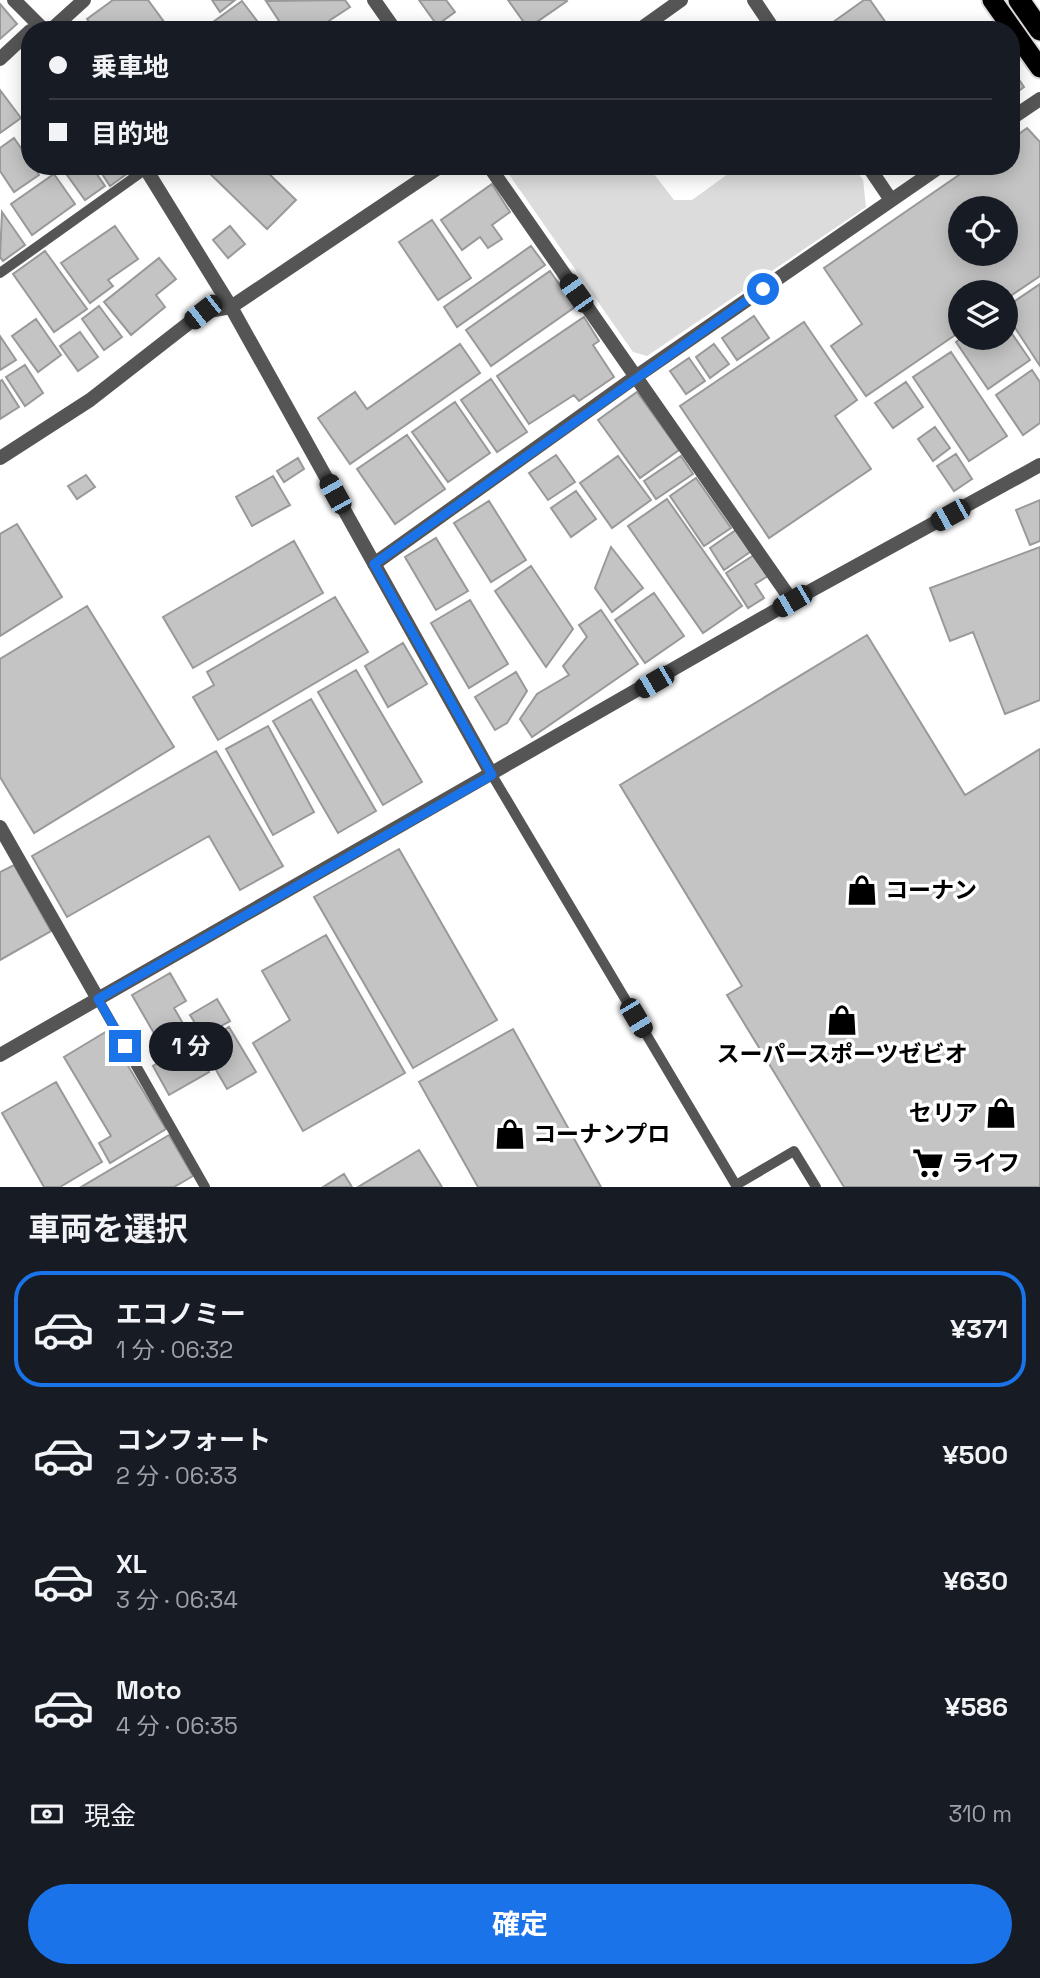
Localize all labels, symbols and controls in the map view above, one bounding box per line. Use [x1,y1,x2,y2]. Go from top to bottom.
text: 乗車地 [91,50,169,84]
text: 目的地 [91,117,169,151]
map controls [948,196,1018,350]
button: locate [948,196,1018,266]
car [556,270,597,316]
route start [747,273,779,305]
button: layers [948,280,1018,350]
car [180,291,227,333]
car [316,471,355,517]
car [927,496,974,534]
car [769,581,816,621]
car [631,662,678,702]
shop icon: コーナン [845,873,879,907]
place label: コーナン [885,875,977,905]
car [617,995,656,1041]
shop icon: スーパースポーツゼビオ [825,1003,859,1037]
callout: 1 分 [150,1021,234,1070]
route end [109,1030,141,1062]
text: 1 分 [171,1031,211,1061]
place label: スーパースポーツゼビオ [716,1039,968,1069]
shop icon: セリア [984,1096,1018,1130]
place label: セリア [909,1098,978,1128]
shop icon: コーナンプロ [493,1117,527,1151]
place label: コーナンプロ [533,1119,670,1149]
supermarket icon: ライフ [911,1146,945,1180]
place label: ライフ [951,1148,1020,1178]
text: 車両を選択 [28,1209,188,1249]
text: エコノミー [116,1297,246,1331]
icon: car [32,1298,95,1361]
text: ¥371 [950,1312,1008,1346]
text: 1 分 · 06:32 [116,1335,233,1365]
text: コンフォート [116,1423,271,1457]
icon: car [32,1424,95,1487]
text: ¥500 [943,1438,1008,1472]
text: 2 分 · 06:33 [116,1461,237,1491]
text: XL [116,1547,147,1581]
icon: car [32,1550,95,1613]
text: ¥630 [943,1564,1008,1598]
text: 3 分 · 06:34 [116,1585,238,1615]
text: Moto [116,1673,182,1707]
icon: car [32,1676,95,1739]
text: ¥586 [945,1690,1008,1724]
text: 4 分 · 06:35 [116,1711,238,1741]
icon: cash [28,1795,66,1833]
text: 現金 [84,1799,136,1833]
text: 310 m [948,1799,1012,1829]
button: 確定 [28,1884,1012,1964]

